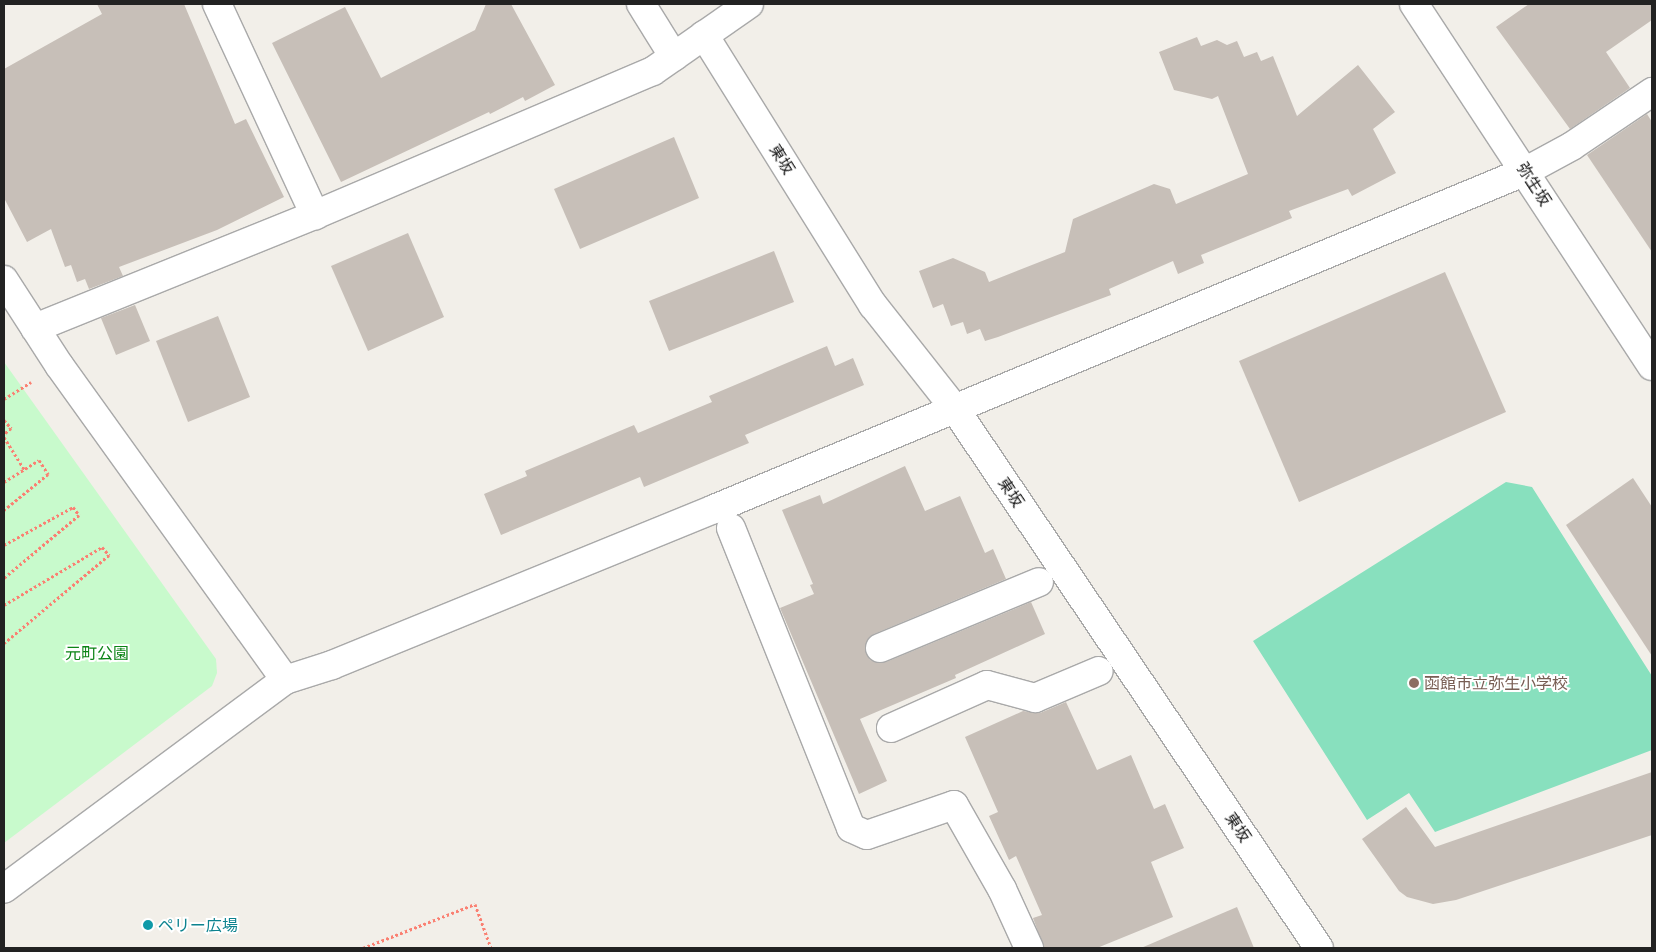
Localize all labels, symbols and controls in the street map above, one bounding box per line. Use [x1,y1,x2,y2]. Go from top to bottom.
street label: 東坂 [765,140,799,178]
street label: 弥生坂 [1513,159,1555,209]
street label: 東坂 [994,473,1028,511]
park label: 元町公園 [65,643,129,663]
place label: 函館市立弥生小学校 [1424,673,1568,693]
marker: 函館市立弥生小学校 [1408,677,1420,689]
street label: 東坂 [1221,808,1255,846]
place label: ペリー広場 [158,915,238,935]
marker: ペリー広場 [142,919,154,931]

